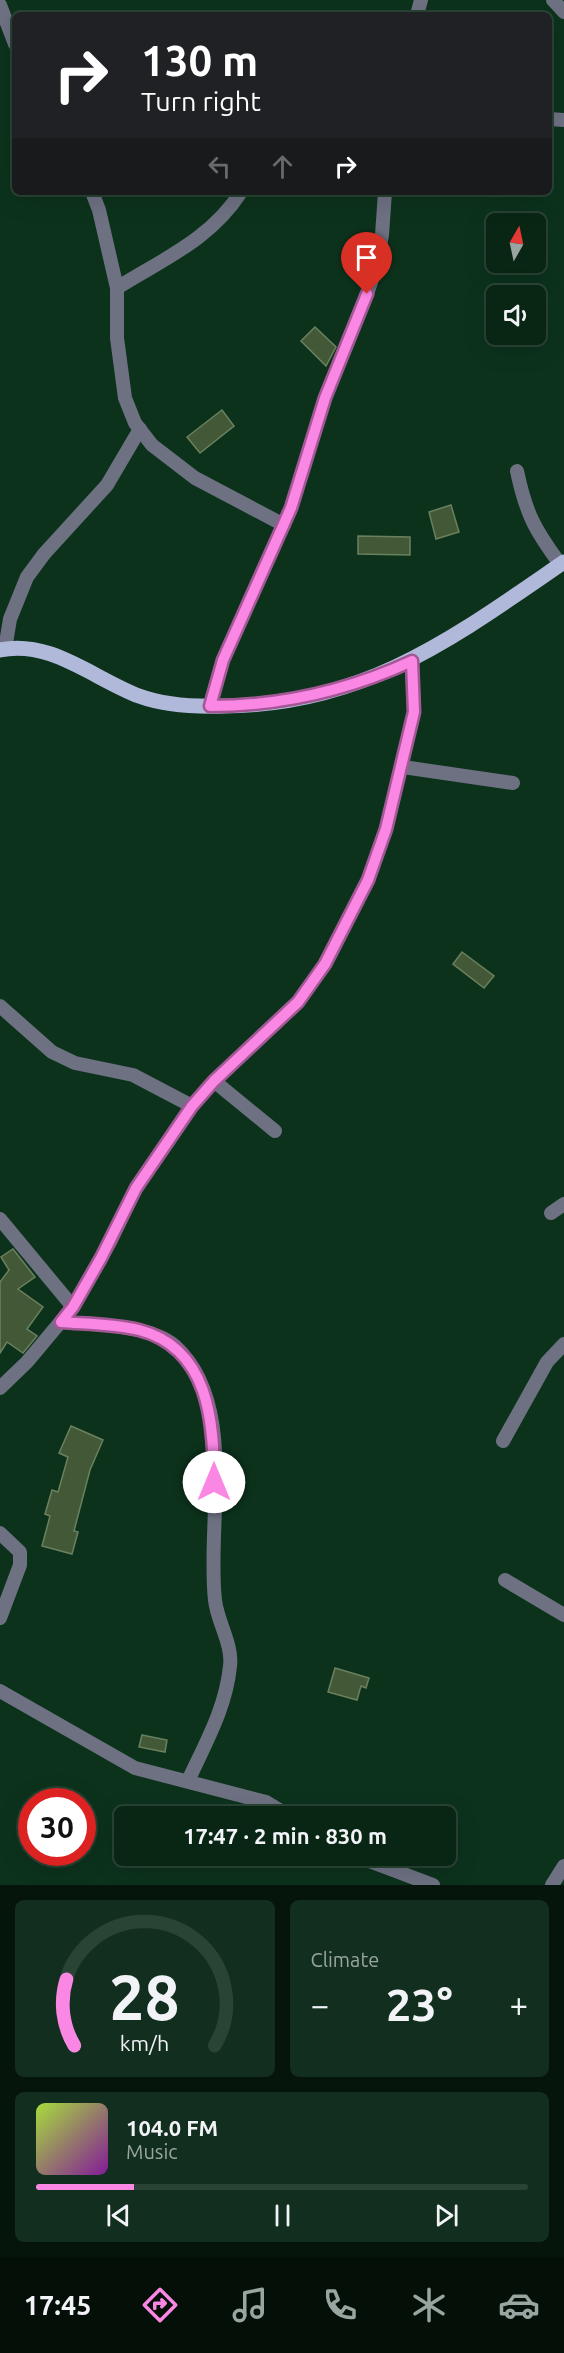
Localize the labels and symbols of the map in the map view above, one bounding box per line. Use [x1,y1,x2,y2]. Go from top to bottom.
north arrow [486,213,546,273]
pin [341,232,392,294]
position arrow [182,1450,246,1514]
speed limit sign: 30 [18,1788,96,1866]

